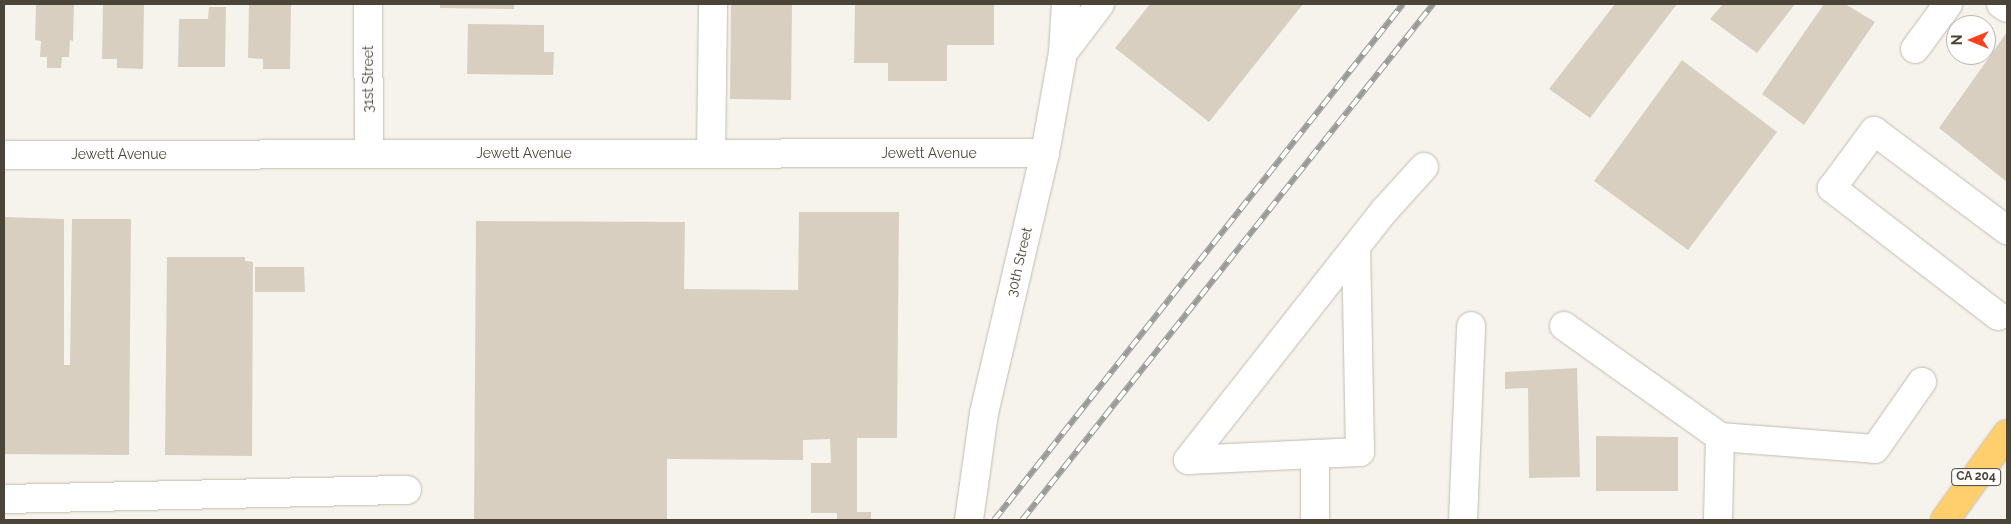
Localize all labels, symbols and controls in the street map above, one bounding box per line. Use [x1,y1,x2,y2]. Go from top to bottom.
north arrow [1946,15,1996,65]
text: N [1949,35,1965,45]
street label: 31st Street [360,45,376,113]
street label: Jewett Avenue [476,145,572,161]
street label: Jewett Avenue [881,145,977,161]
street label: Jewett Avenue [71,146,167,162]
street label: 30th Street [1003,225,1035,299]
road number: CA 204 [1950,468,2002,487]

